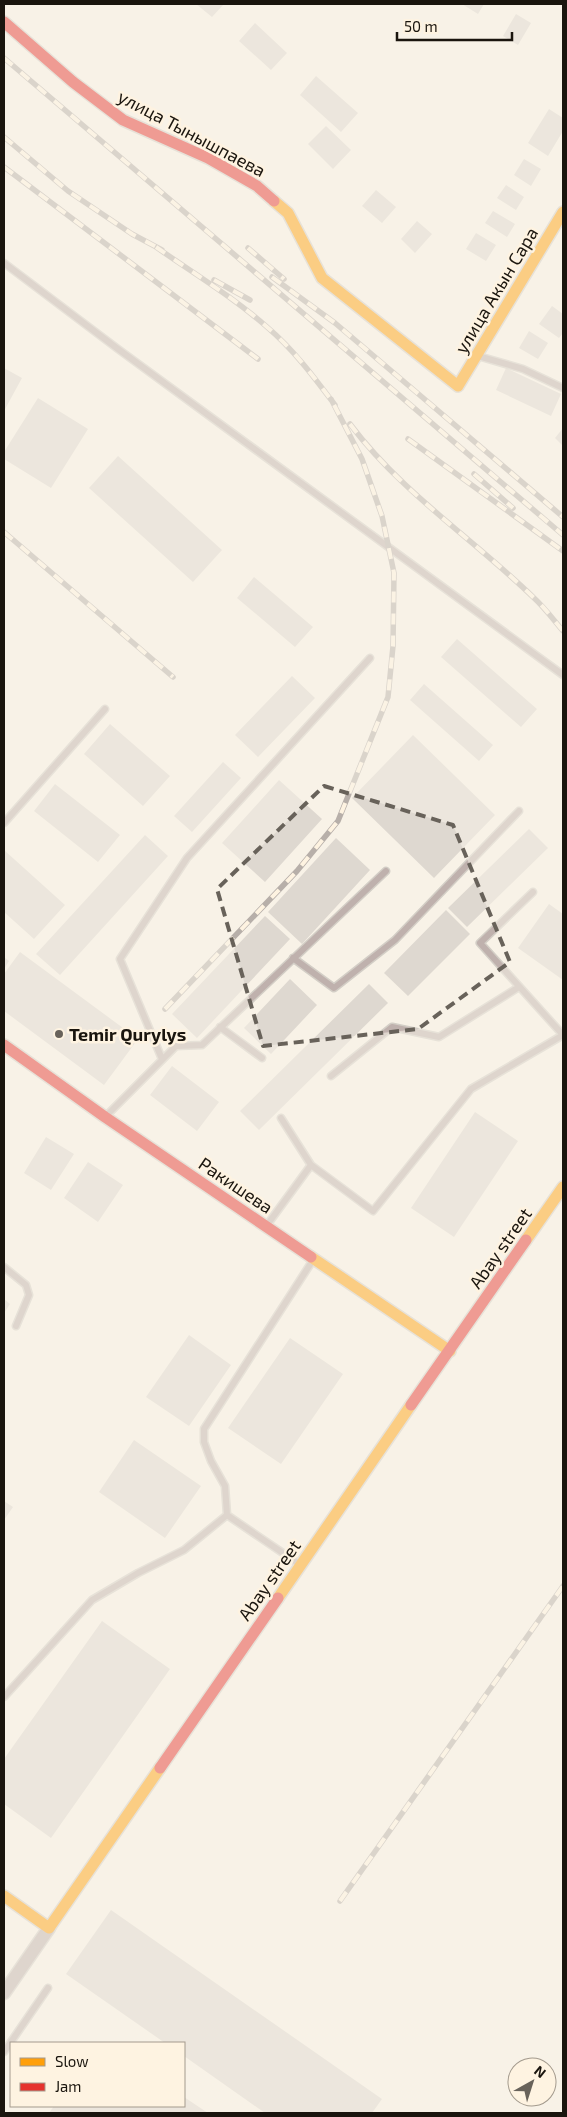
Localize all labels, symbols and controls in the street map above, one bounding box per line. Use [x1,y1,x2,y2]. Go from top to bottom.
scale bar [397,10,512,42]
text: 50 m [404,17,438,35]
street label: улица Тынышпаева [114,85,270,181]
street label: улица Акын Сара [450,223,542,357]
place label: Temir Qurylys [69,1023,186,1045]
marker: Temir Qurylys [53,1028,65,1040]
street label: Ракишева [195,1152,277,1218]
street label: Abay street [464,1203,536,1293]
street label: Abay street [233,1535,305,1625]
legend [10,2042,185,2107]
text: Slow [55,2052,89,2070]
north arrow [507,2057,557,2107]
text: N [531,2062,550,2081]
text: Jam [55,2077,81,2095]

